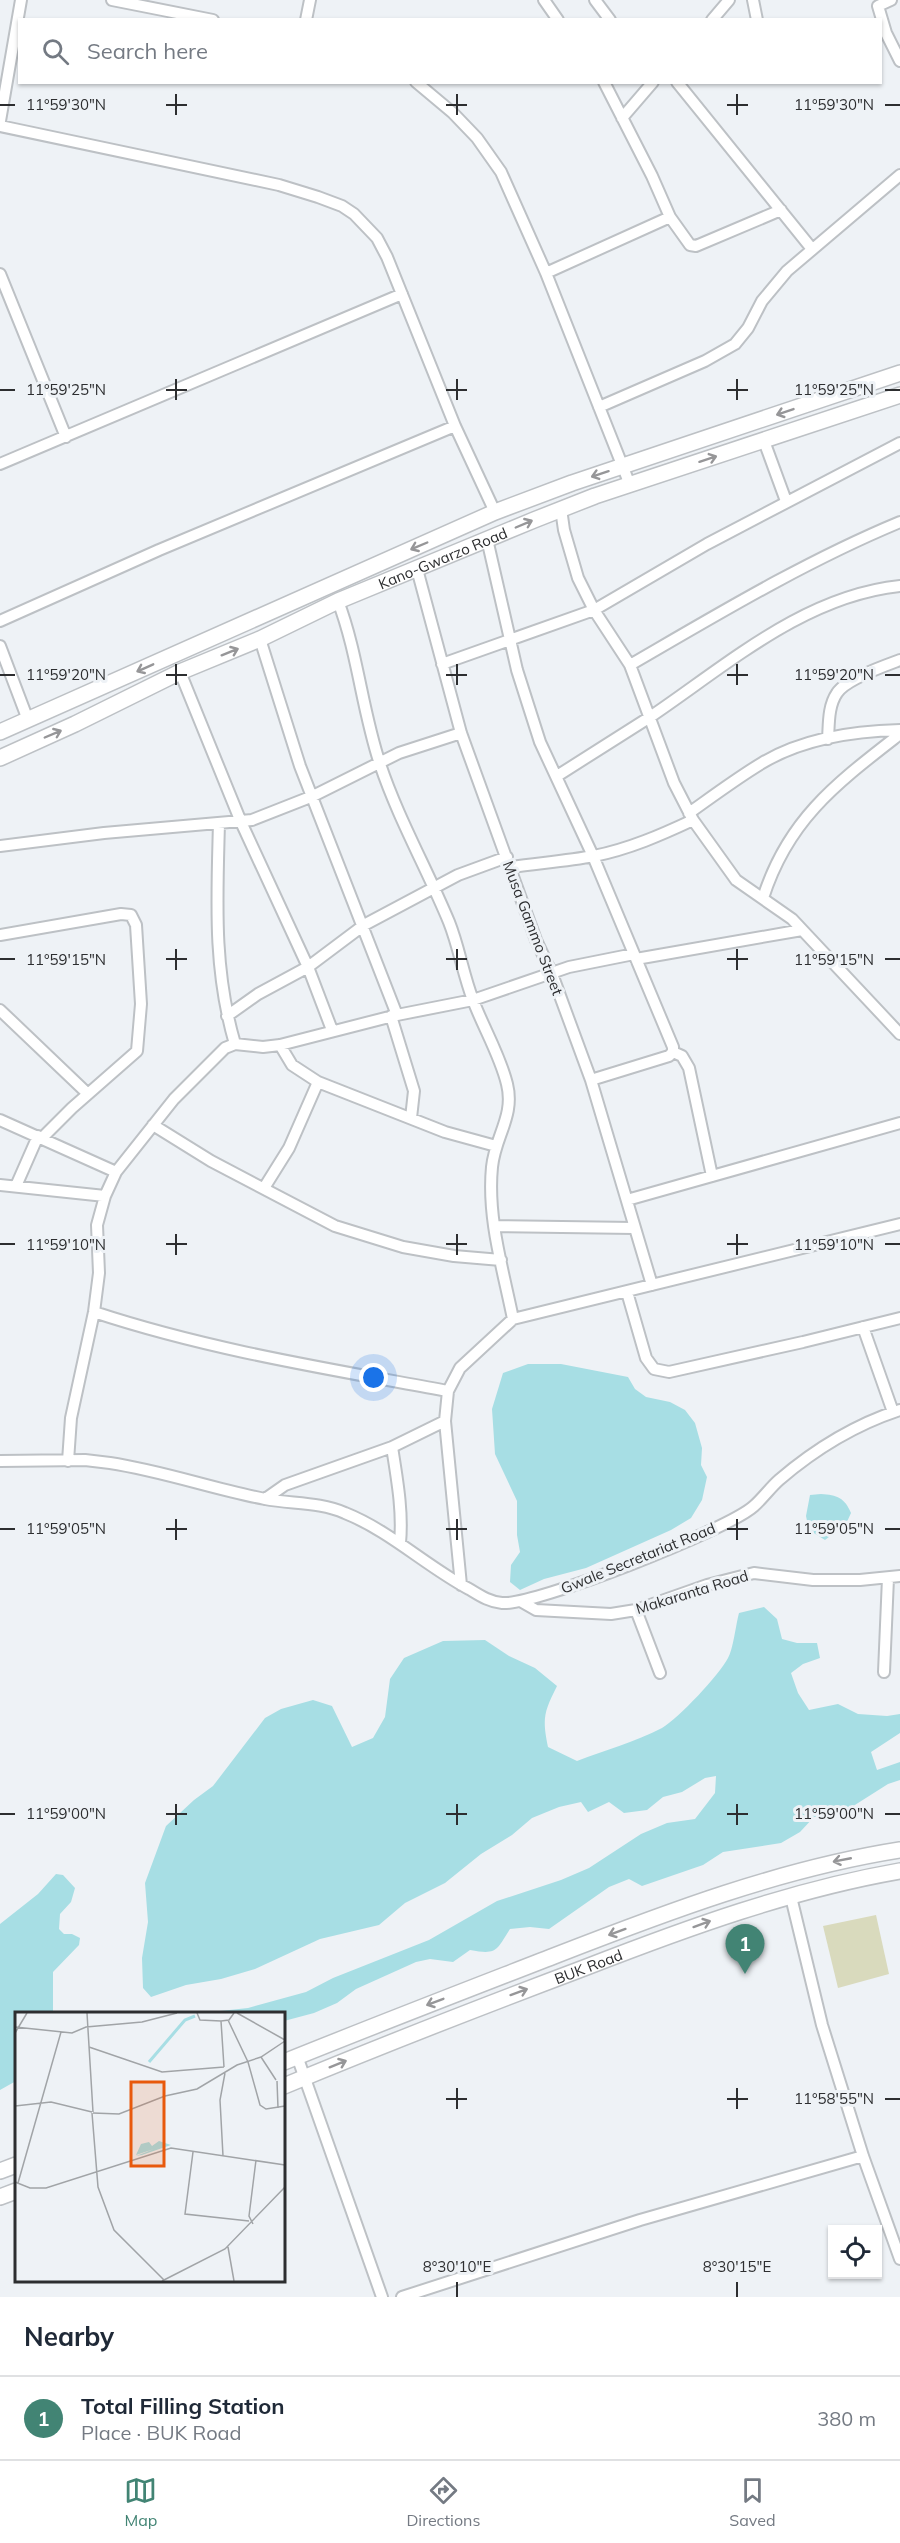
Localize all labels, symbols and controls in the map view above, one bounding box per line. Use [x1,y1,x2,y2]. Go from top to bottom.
search box [18,18,882,84]
icon: search [39,35,72,68]
text: Search here [87,37,208,65]
text: 11°59'30"N [26,95,106,114]
text: 11°59'30"N [794,95,874,114]
text: 11°59'25"N [26,380,106,399]
text: 11°59'25"N [794,380,874,399]
one-way arrow [776,407,795,418]
one-way arrow [698,453,717,464]
one-way arrow [591,469,610,480]
one-way arrow [515,518,533,529]
street label: Kano-Gwarzo Road [375,523,510,593]
one-way arrow [410,541,429,552]
one-way arrow [220,645,239,656]
one-way arrow [136,663,154,674]
text: 11°59'20"N [26,665,106,684]
text: 11°59'20"N [794,665,874,684]
one-way arrow [44,728,62,739]
street label: Musa Gammo Street [499,858,567,998]
text: 11°59'15"N [26,950,106,969]
text: 11°59'15"N [794,950,874,969]
text: 11°59'10"N [26,1235,106,1254]
text: 11°59'10"N [794,1235,874,1254]
your location [359,1363,388,1392]
street label: Gwale Secretariat Road [558,1518,718,1598]
text: 11°59'05"N [26,1519,106,1538]
text: 11°59'05"N [794,1519,874,1538]
street label: Makaranta Road [633,1566,751,1618]
text: 11°59'00"N [26,1804,106,1823]
text: 11°59'00"N [794,1804,874,1823]
one-way arrow [833,1855,852,1867]
one-way arrow [692,1917,711,1928]
pin: 1 [726,1924,764,1974]
one-way arrow [608,1927,627,1938]
street label: BUK Road [551,1945,625,1988]
one-way arrow [509,1985,528,1996]
one-way arrow [426,1997,445,2008]
inset map [15,2012,285,2282]
one-way arrow [328,2058,347,2069]
text: 11°58'55"N [794,2089,874,2108]
map controls [828,2225,882,2279]
button: locate [828,2225,882,2279]
text: 8°30'10"E [423,2257,491,2276]
text: 8°30'15"E [703,2257,771,2276]
text: Nearby [24,2320,114,2353]
text: Total Filling Station [81,2392,285,2420]
text: 1 [38,2406,50,2431]
text: 380 m [817,2406,876,2431]
text: Place · BUK Road [81,2420,242,2445]
tab: Map [124,2474,157,2530]
tab: Directions [406,2474,480,2530]
tab: Saved [729,2474,776,2530]

